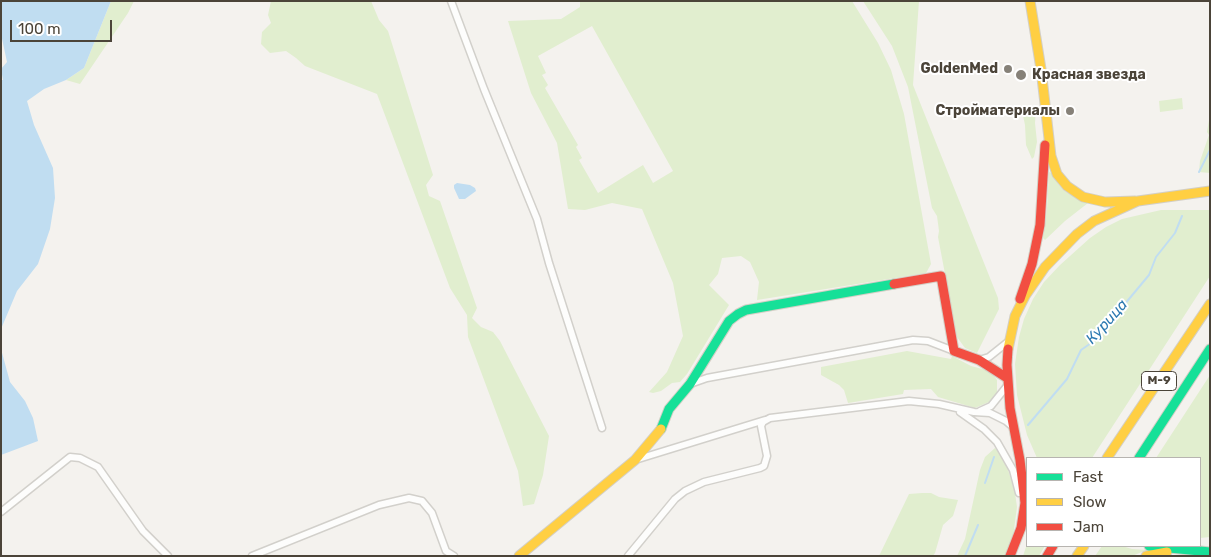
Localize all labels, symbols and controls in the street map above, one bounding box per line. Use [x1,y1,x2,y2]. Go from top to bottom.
scale bar [12,10,115,42]
text: 100 m [18,20,60,38]
place label: GoldenMed [920,61,998,77]
marker: GoldenMed [1002,63,1014,75]
place label: Красная звезда [1032,67,1146,83]
marker: Красная звезда [1014,68,1028,82]
place label: Стройматериалы [935,103,1060,119]
marker: Стройматериалы [1064,105,1076,117]
water label: Курица [1082,296,1132,348]
road number: М-9 [1142,372,1176,391]
legend [1026,457,1201,547]
text: Fast [1073,468,1103,486]
text: Slow [1073,493,1106,511]
text: Jam [1073,518,1104,536]

